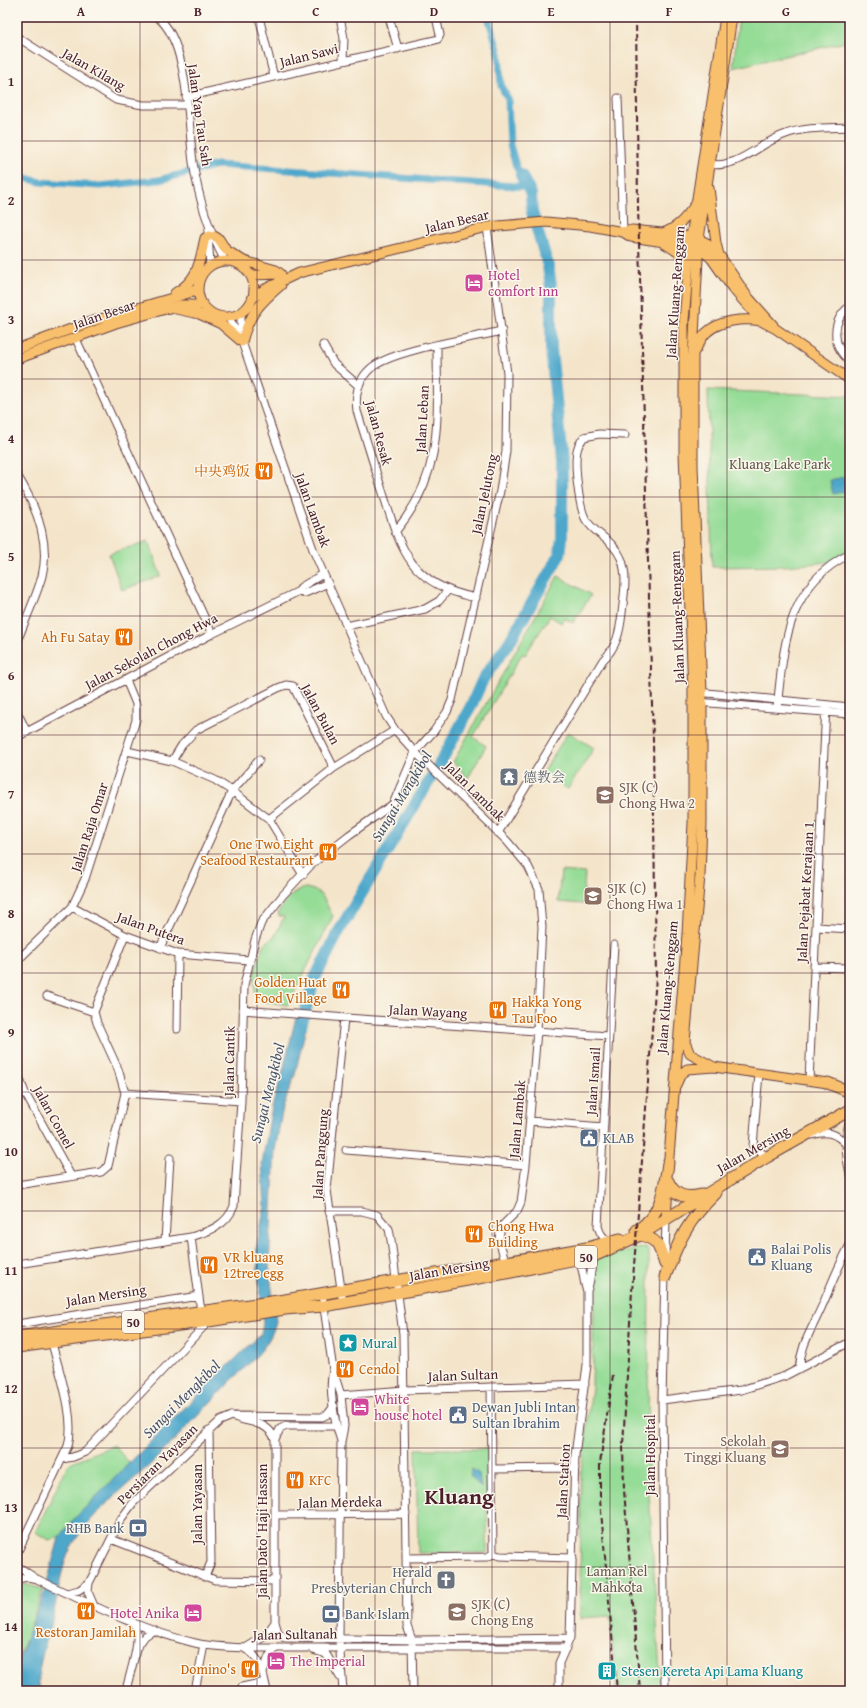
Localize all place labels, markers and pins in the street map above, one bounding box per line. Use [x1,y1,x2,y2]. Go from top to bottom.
place label: Hotel comfort Inn [488,265,558,301]
hotel icon: Hotel comfort Inn [463,272,485,294]
restaurant icon: 中央鸡饭 [253,460,275,482]
place label: 中央鸡饭 [194,461,250,481]
restaurant icon: Ah Fu Satay [113,626,135,648]
place label: Ah Fu Satay [41,627,110,647]
temple icon: 德教会 [498,766,520,788]
place label: 德教会 [523,767,565,787]
place label: SJK (C) Chong Hwa 2 [619,777,695,813]
school or university icon: SJK (C) Chong Hwa 2 [594,784,616,806]
place label: One Two Eight Seafood Restaurant [200,834,314,870]
restaurant icon: One Two Eight Seafood Restaurant [317,841,339,863]
place label: SJK (C) Chong Hwa 1 [607,878,683,914]
school or university icon: SJK (C) Chong Hwa 1 [582,885,604,907]
place label: Golden Huat Food Village [254,972,327,1008]
restaurant icon: Golden Huat Food Village [330,979,352,1001]
place label: Hakka Yong Tau Foo [512,992,581,1028]
restaurant icon: Hakka Yong Tau Foo [487,999,509,1021]
public building icon: KLAB [578,1127,600,1149]
place label: KLAB [603,1128,635,1148]
place label: Chong Hwa Building [488,1216,555,1252]
restaurant icon: Chong Hwa Building [463,1223,485,1245]
place label: Balai Polis Kluang [771,1239,831,1275]
public building icon: Balai Polis Kluang [746,1246,768,1268]
place label: VR kluang 12tree egg [223,1247,284,1283]
restaurant icon: VR kluang 12tree egg [198,1254,220,1276]
place icon: Mural [337,1332,359,1354]
place label: Mural [362,1333,397,1353]
restaurant icon: Cendol [334,1358,356,1380]
place label: Cendol [359,1359,400,1379]
place label: White house hotel [374,1389,442,1425]
hotel icon: White house hotel [349,1396,371,1418]
place label: Dewan Jubli Intan Sultan Ibrahim [472,1397,576,1433]
public building icon: Dewan Jubli Intan Sultan Ibrahim [447,1404,469,1426]
place label: Sekolah Tinggi Kluang [684,1431,766,1467]
school or university icon: Sekolah Tinggi Kluang [769,1438,791,1460]
restaurant icon: KFC [284,1469,306,1491]
place label: KFC [309,1470,332,1490]
bank icon: RHB Bank [127,1517,149,1539]
place label: RHB Bank [66,1518,125,1538]
place label: Herald Presbyterian Church [311,1562,433,1598]
church icon: Herald Presbyterian Church [435,1569,457,1591]
place label: SJK (C) Chong Eng [471,1594,533,1630]
restaurant icon: Restoran Jamilah [75,1600,97,1622]
school or university icon: SJK (C) Chong Eng [446,1601,468,1623]
hotel icon: Hotel Anika [182,1602,204,1624]
place label: Hotel Anika [110,1603,179,1623]
bank icon: Bank Islam [320,1603,342,1625]
place label: Bank Islam [345,1604,410,1624]
place label: Restoran Jamilah [36,1622,136,1642]
hotel icon: The Imperial [265,1650,287,1672]
place label: The Imperial [290,1651,366,1671]
restaurant icon: Domino's [239,1658,261,1680]
place label: Domino's [181,1659,236,1679]
building icon: Stesen Kereta Api Lama Kluang [596,1660,618,1682]
place label: Stesen Kereta Api Lama Kluang [621,1661,803,1681]

